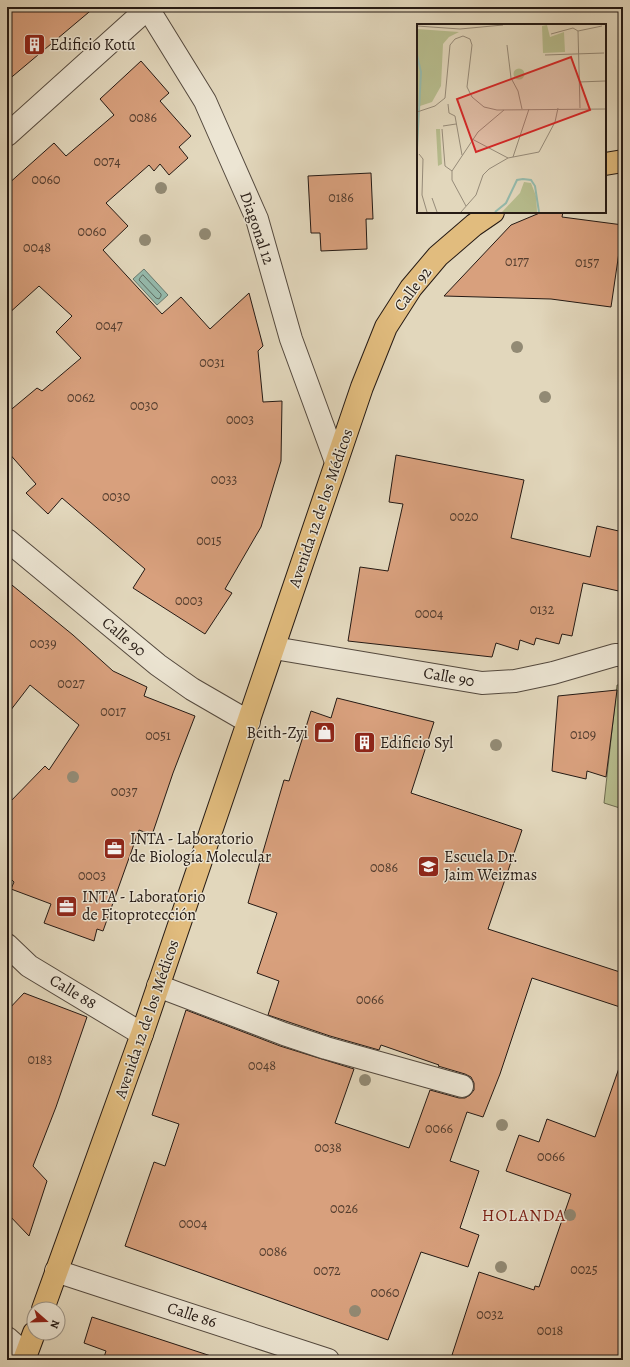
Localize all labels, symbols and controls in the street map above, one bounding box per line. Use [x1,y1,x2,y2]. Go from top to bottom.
inset map [417,24,606,213]
building icon: Edificio Kotu [21,32,47,58]
place label: Edificio Kotu [50,34,136,56]
house number: 0086 [129,108,157,127]
house number: 0074 [93,152,121,171]
house number: 0060 [32,170,60,189]
house number: 0186 [328,188,354,207]
street label: Diagonal 12 [234,189,280,268]
house number: 0060 [78,222,106,241]
house number: 0048 [23,238,51,257]
house number: 0177 [505,252,529,271]
house number: 0157 [575,253,599,272]
street label: Calle 92 [389,262,437,316]
house number: 0047 [95,316,123,335]
house number: 0031 [199,353,225,372]
house number: 0062 [67,388,95,407]
house number: 0030 [130,396,158,415]
house number: 0003 [226,410,254,429]
street label: Avenida 12 de los Médicos [283,426,359,591]
house number: 0033 [211,470,237,489]
house number: 0030 [102,487,130,506]
house number: 0020 [449,507,479,526]
house number: 0015 [196,531,222,550]
house number: 0003 [175,591,203,610]
house number: 0132 [530,600,555,619]
house number: 0004 [415,604,443,623]
street label: Calle 90 [97,612,151,662]
house number: 0039 [29,634,57,653]
street label: Calle 90 [422,662,476,692]
house number: 0027 [57,674,85,693]
house number: 0017 [100,702,126,721]
shop icon: Beith-Zyi [311,720,337,746]
place label: Beith-Zyi [247,722,308,744]
house number: 0109 [570,725,596,744]
house number: 0051 [145,726,171,745]
building icon: Edificio Syl [351,730,377,756]
place label: Edificio Syl [380,732,453,754]
house number: 0037 [111,782,137,801]
place label: INTA - Laboratorio de Biología Molecular [130,828,271,868]
office icon: INTA - Laboratorio de Biología Molecular [102,835,128,861]
place label: Escuela Dr. Jaim Weizmas [444,846,537,886]
school or university icon: Escuela Dr. Jaim Weizmas [416,853,442,879]
house number: 0086 [370,858,398,877]
house number: 0003 [78,866,106,885]
place label: INTA - Laboratorio de Fitoprotección [82,886,205,926]
office icon: INTA - Laboratorio de Fitoprotección [54,893,80,919]
street label: Avenida 12 de los Médicos [109,937,185,1102]
street label: Calle 88 [45,969,101,1015]
house number: 0066 [356,990,384,1009]
house number: 0183 [28,1050,53,1069]
house number: 0048 [248,1056,276,1075]
house number: 0066 [425,1119,453,1138]
house number: 0038 [314,1138,342,1157]
house number: 0066 [537,1147,565,1166]
house number: 0026 [330,1199,358,1218]
district label: HOLANDA [482,1204,566,1227]
house number: 0004 [179,1214,207,1233]
house number: 0086 [259,1242,287,1261]
house number: 0025 [570,1260,598,1279]
house number: 0072 [313,1261,341,1280]
house number: 0060 [371,1283,399,1302]
street label: Calle 86 [164,1297,220,1333]
north arrow [26,1301,66,1341]
house number: 0032 [476,1305,504,1324]
text: N [47,1318,63,1331]
house number: 0018 [537,1321,563,1340]

